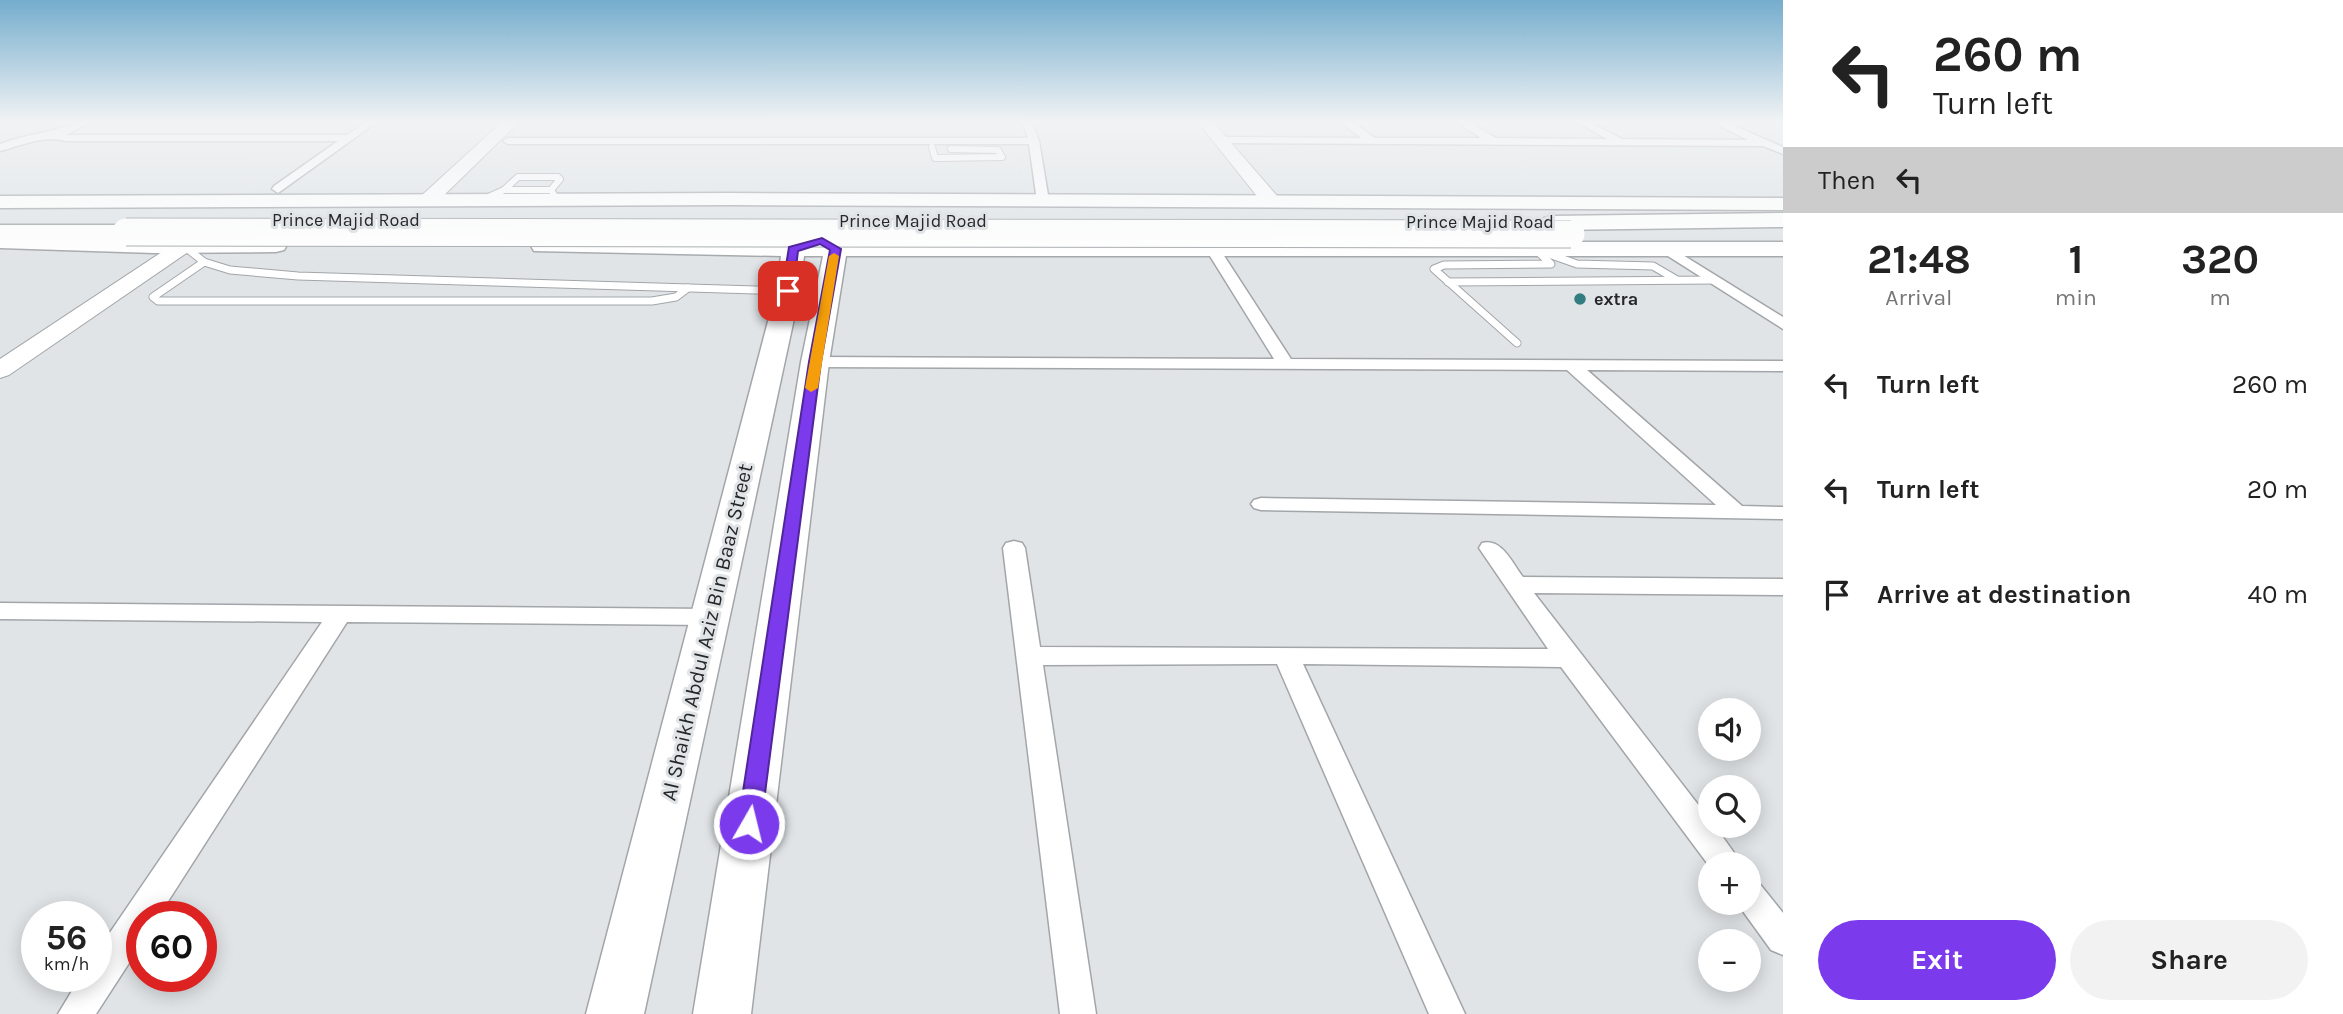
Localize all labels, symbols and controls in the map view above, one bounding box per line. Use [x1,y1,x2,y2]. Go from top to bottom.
text: 260 m [1933,26,2082,83]
icon: left [1818,28,1909,119]
text: Turn left [1933,85,2053,122]
icon: left [1890,161,1928,199]
text: Then [1818,165,1876,196]
street label: Prince Majid Road [272,209,420,231]
street label: Prince Majid Road [839,210,987,232]
street label: Prince Majid Road [1406,211,1554,233]
text: 21:48 [1867,234,1971,284]
text: 1 [2068,234,2083,284]
text: 320 [2181,234,2259,284]
pin [758,261,818,321]
icon: arrive [769,272,807,310]
text: Arrival [1885,284,1953,311]
text: min [2055,284,2097,311]
text: m [2209,284,2231,311]
place label: extra [1594,288,1638,310]
marker: extra [1572,291,1588,307]
icon: left [1818,366,1856,404]
text: Turn left [1877,369,1979,400]
text: 260 m [2232,369,2308,400]
street label: Al Shaikh Abdul Aziz Bin Baaz Street [656,461,758,803]
icon: left [1818,471,1856,509]
text: Turn left [1877,474,1979,505]
text: 20 m [2247,474,2308,505]
icon: arrive [1818,576,1856,614]
text: Arrive at destination [1877,579,2131,610]
text: 40 m [2248,579,2308,610]
map controls [1698,698,1761,992]
button: sound [1698,698,1761,761]
button: search [1698,775,1761,838]
position arrow [712,787,786,861]
button: + [1698,852,1761,915]
speed limit sign: 60 [126,901,217,992]
text: 56 [46,917,87,958]
button: Exit [1818,920,2056,1000]
button: Share [2070,920,2308,1000]
button: − [1698,929,1761,992]
text: km/h [44,953,89,975]

